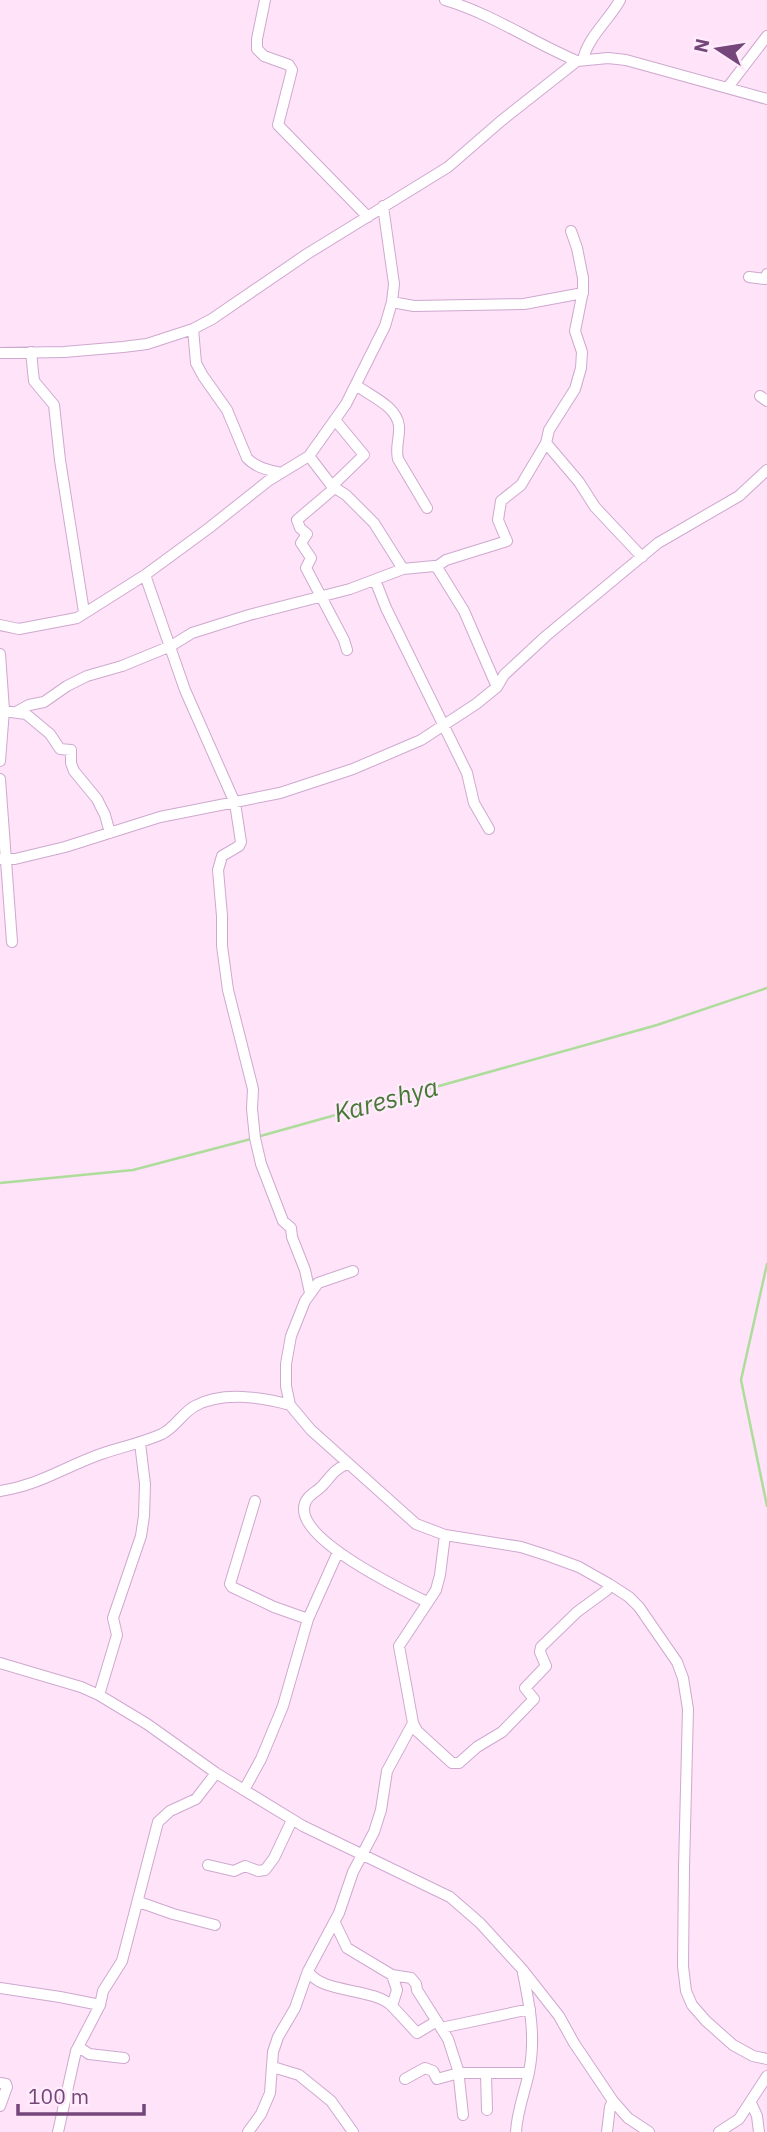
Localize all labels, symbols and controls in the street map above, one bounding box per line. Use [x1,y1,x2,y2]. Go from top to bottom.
north arrow [683,14,753,84]
text: N [688,36,715,55]
water label: Kareshya [330,1069,442,1129]
scale bar [18,2072,144,2116]
text: 100 m [28,2082,89,2110]

